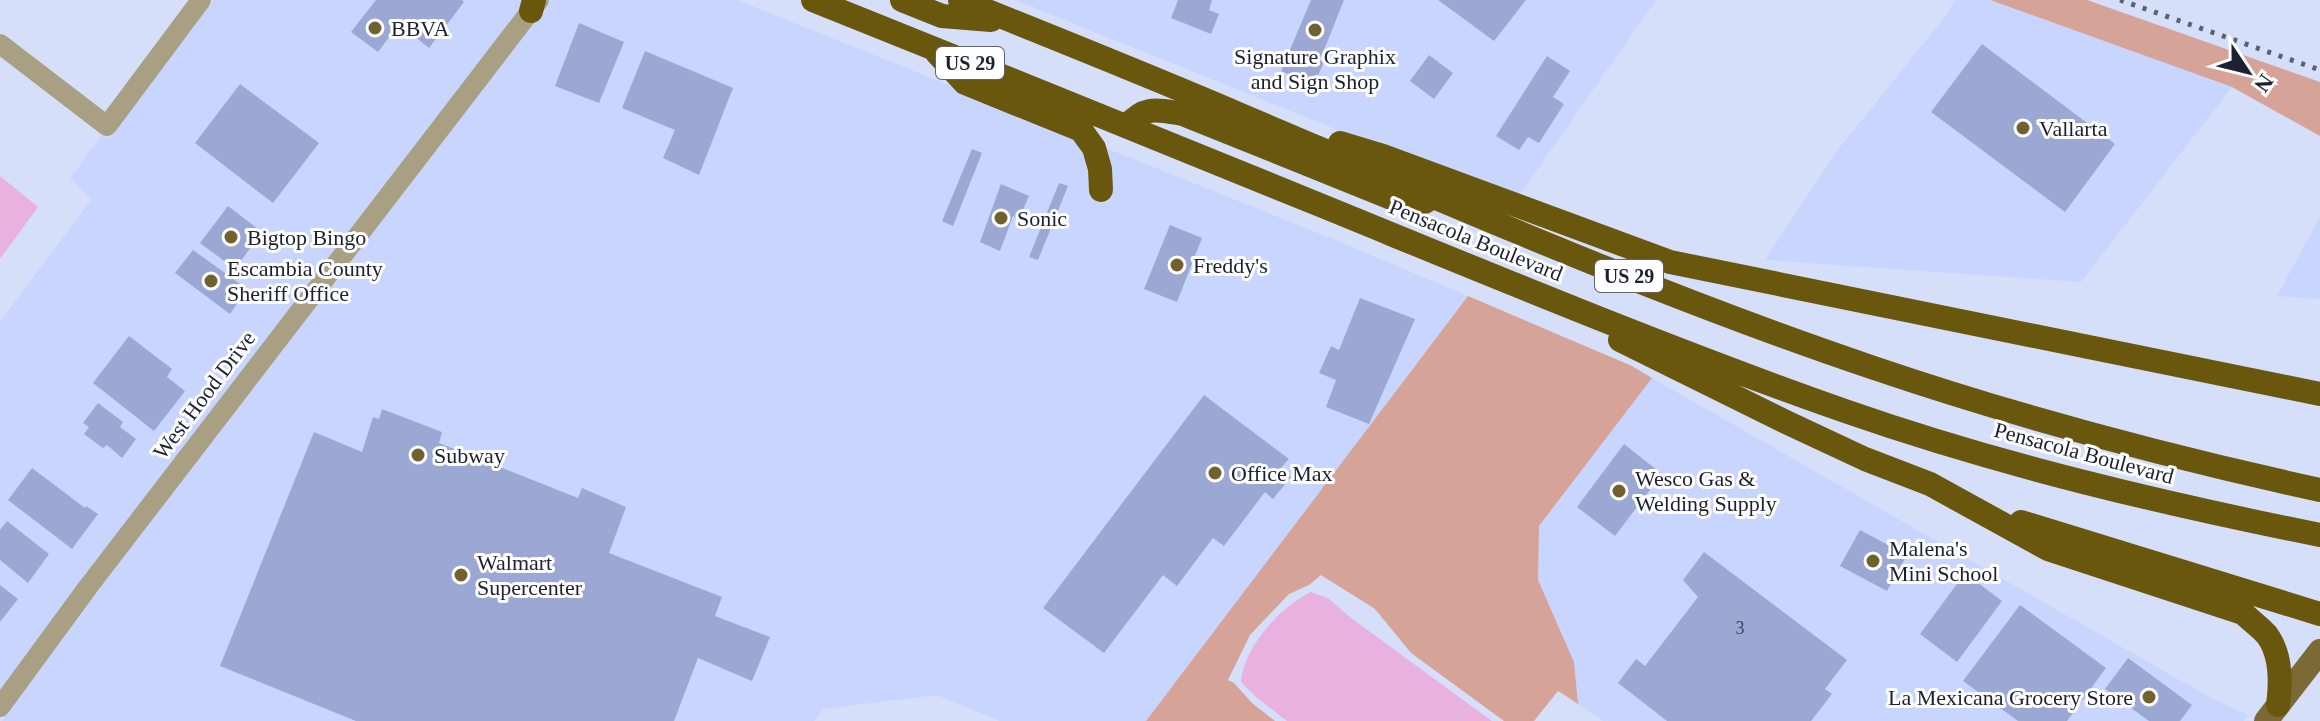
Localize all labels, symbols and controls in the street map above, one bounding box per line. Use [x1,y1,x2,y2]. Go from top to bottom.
place label: BBVA [391,16,449,41]
marker: BBVA [366,19,384,37]
marker: Signature Graphix and Sign Shop [1306,21,1324,39]
north arrow [2208,32,2288,112]
place label: Signature Graphix and Sign Shop [1234,44,1396,94]
road number: US 29 [936,47,1004,79]
text: N [2249,70,2279,97]
place label: Vallarta [2039,116,2108,141]
marker: Vallarta [2014,119,2032,137]
street label: Pensacola Boulevard [1386,194,1566,286]
place label: Sonic [1017,206,1067,231]
marker: Sonic [992,209,1010,227]
place label: Bigtop Bingo [247,225,366,250]
marker: Bigtop Bingo [222,228,240,246]
place label: Freddy's [1193,253,1268,278]
place label: Escambia County Sheriff Office [227,256,383,306]
marker: Freddy's [1168,256,1186,274]
road number: US 29 [1595,260,1663,292]
marker: Escambia County Sheriff Office [202,272,220,290]
street label: West Hood Drive [148,326,260,464]
street label: Pensacola Boulevard [1991,417,2177,489]
place label: Subway [434,443,505,468]
marker: Subway [409,446,427,464]
place label: Office Max [1231,461,1333,486]
marker: Office Max [1206,464,1224,482]
place label: Wesco Gas & Welding Supply [1635,466,1777,516]
marker: Wesco Gas & Welding Supply [1610,482,1628,500]
place label: Malena's Mini School [1889,536,1998,586]
place label: Walmart Supercenter [477,550,583,600]
marker: Malena's Mini School [1864,552,1882,570]
marker: Walmart Supercenter [452,566,470,584]
house number: 3 [1736,618,1745,638]
place label: La Mexicana Grocery Store [1888,685,2133,710]
marker: La Mexicana Grocery Store [2140,688,2158,706]

